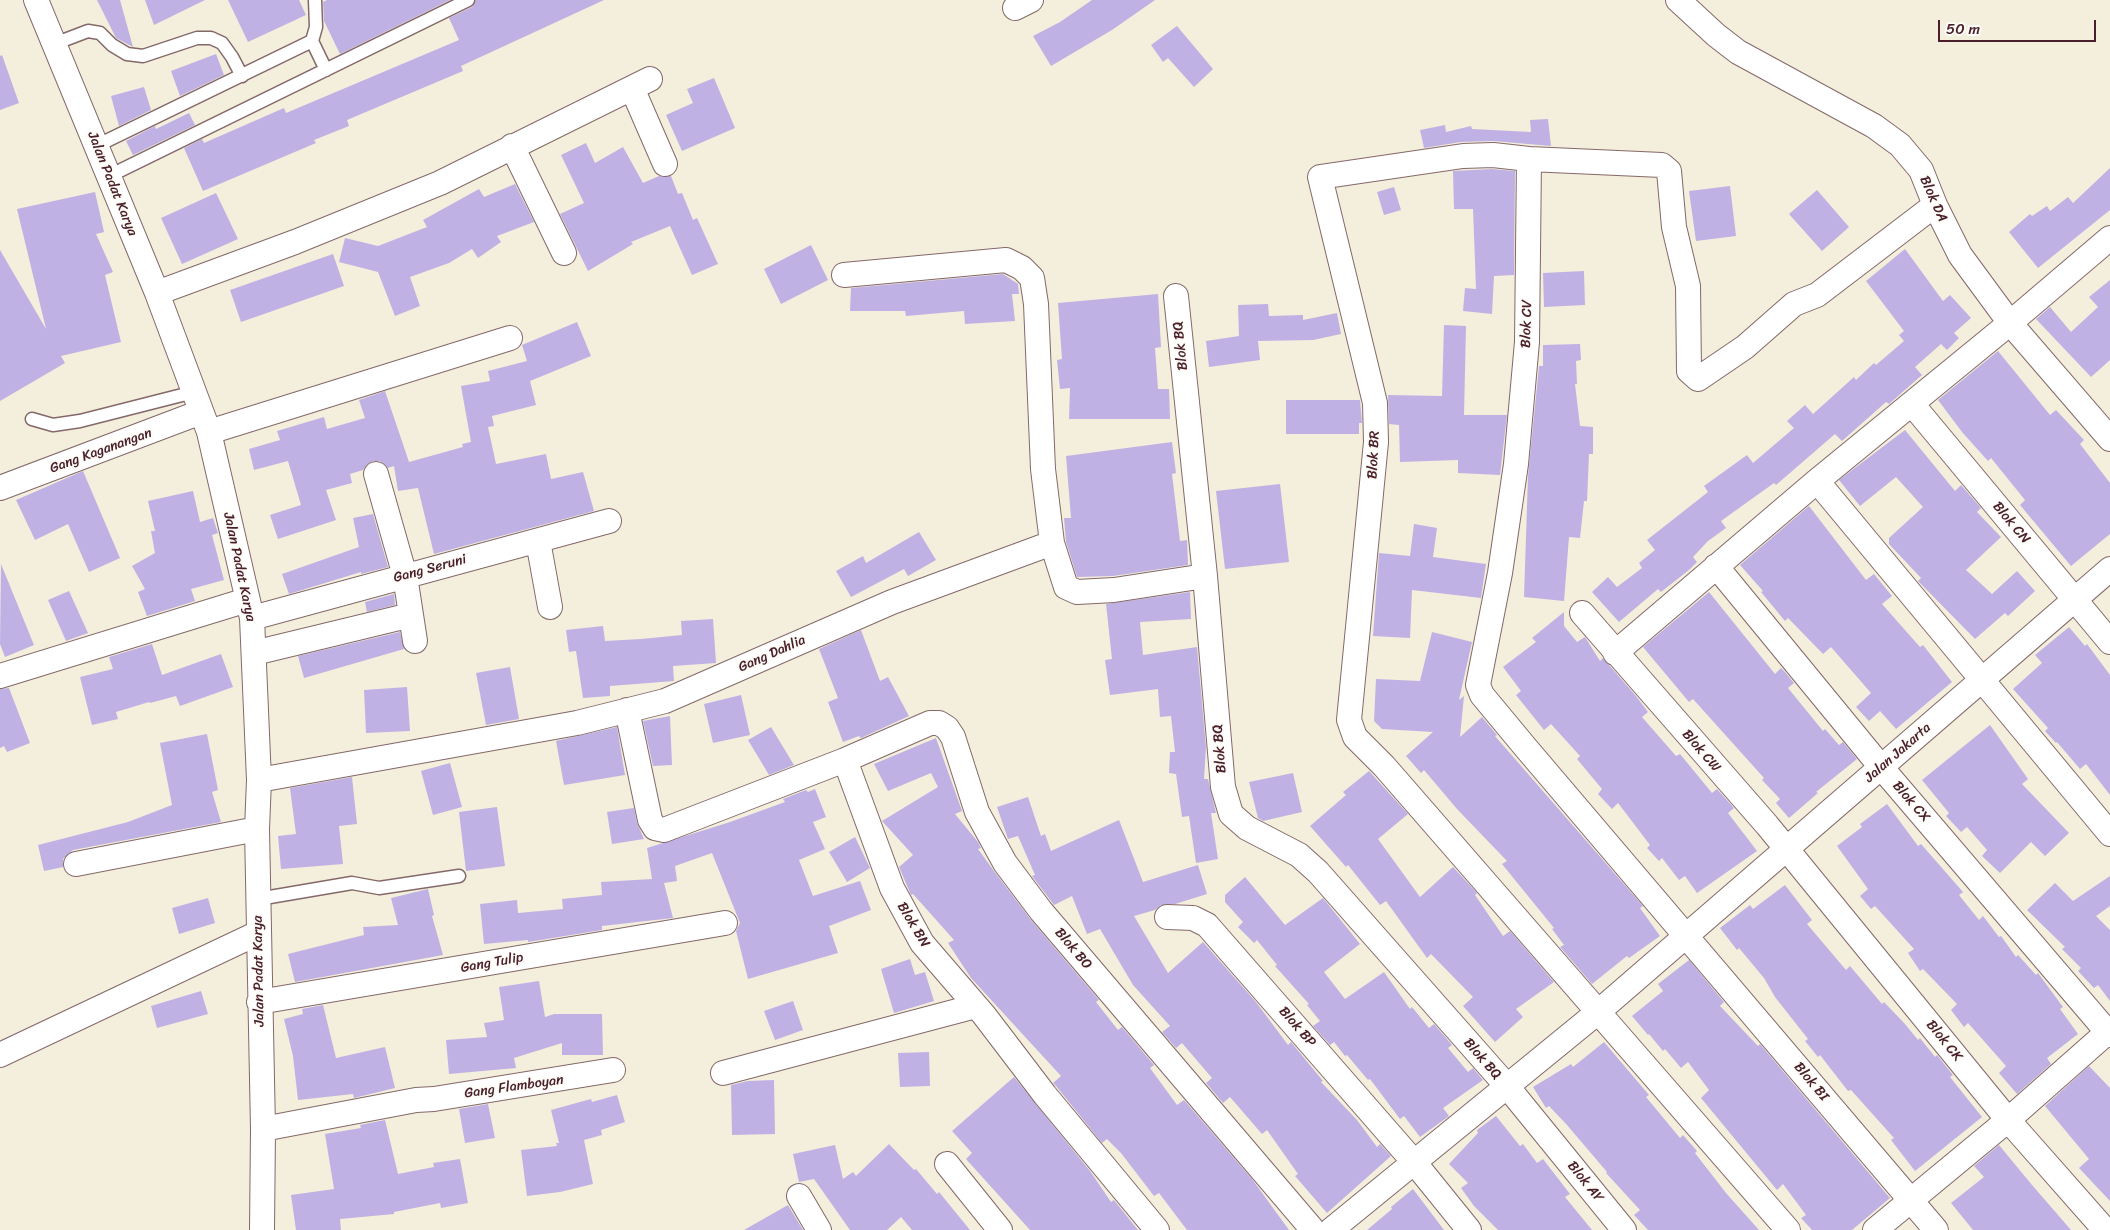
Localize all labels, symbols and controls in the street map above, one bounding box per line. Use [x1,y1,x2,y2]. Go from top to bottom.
scale bar [1940,10,2098,42]
text: 50 m [1946,16,1980,42]
street label: Jalan Padat Karya [83,129,141,239]
street label: Blok DA [1915,173,1951,225]
street label: Blok CV [1518,300,1536,348]
street label: Blok BQ [1170,321,1192,371]
street label: Gang Kaganangan [48,425,154,477]
street label: Blok BR [1364,430,1384,480]
street label: Blok CN [1989,499,2033,547]
street label: Jalan Padat Karya [219,511,259,623]
street label: Gang Seruni [392,551,468,587]
street label: Gang Dahlia [736,632,808,676]
street label: Jalan Jakarta [1861,720,1935,786]
street label: Blok BQ [1210,724,1230,774]
street label: Blok CW [1678,726,1724,776]
street label: Blok CX [1889,778,1933,826]
street label: Blok BN [893,899,933,951]
street label: Jalan Padat Karya [250,915,268,1027]
street label: Blok BO [1051,925,1095,973]
street label: Gang Tulip [459,949,525,977]
street label: Blok BP [1275,1003,1319,1051]
street label: Blok CK [1922,1017,1966,1065]
street label: Blok BQ [1460,1035,1504,1083]
street label: Blok BI [1790,1059,1832,1105]
street label: Gang Flamboyan [463,1072,565,1102]
street label: Blok AY [1563,1158,1607,1206]

